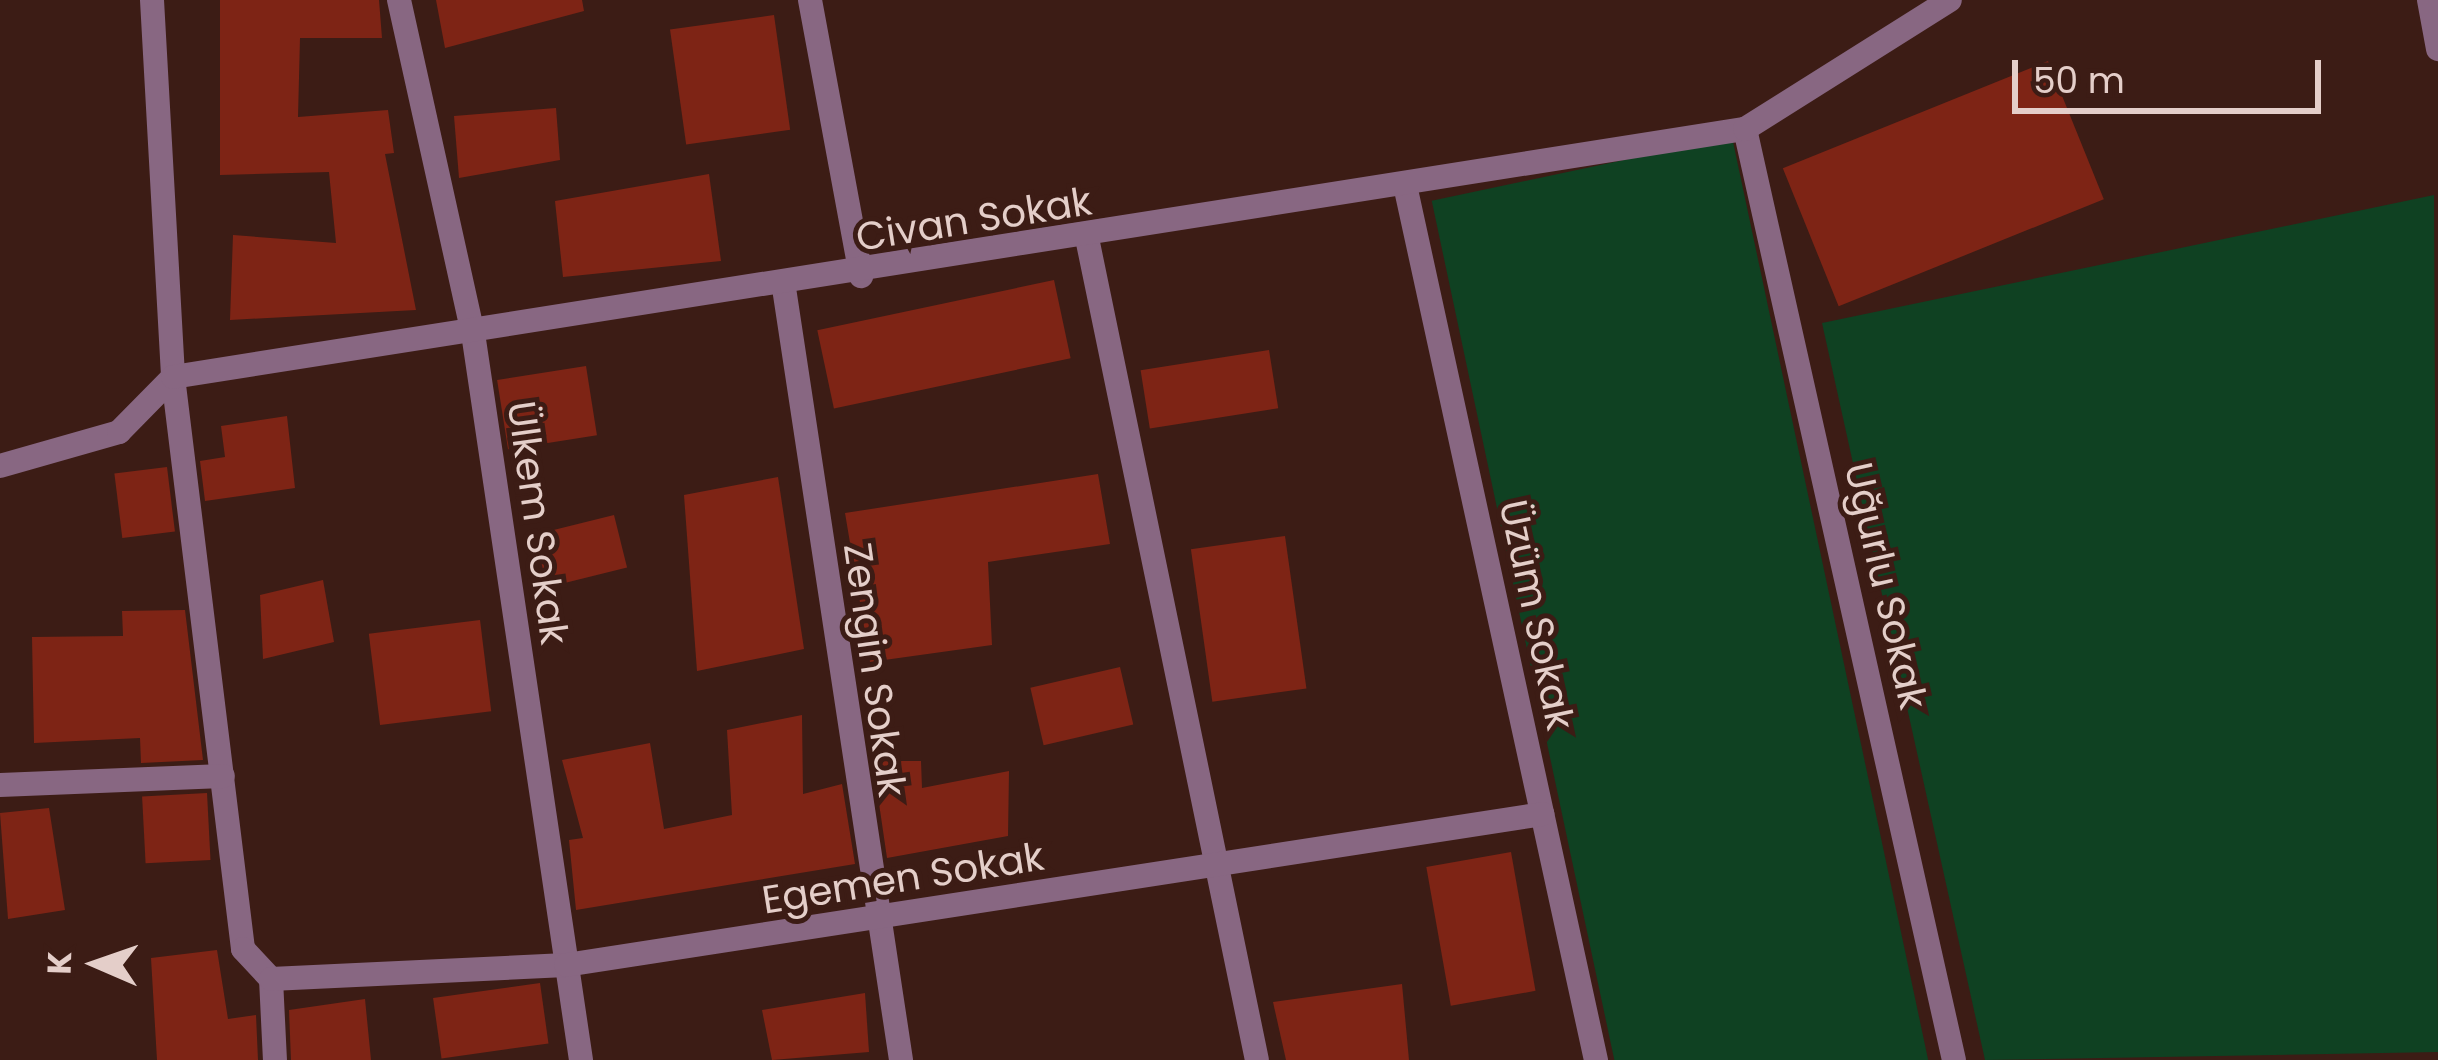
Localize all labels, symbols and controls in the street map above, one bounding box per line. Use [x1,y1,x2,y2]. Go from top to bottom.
scale bar [2018,36,2327,110]
text: 50 m [2033,55,2125,106]
street label: Civan Sokak [853,178,1095,262]
street label: Ülkem Sokak [497,398,577,648]
street label: Uğurlu Sokak [1834,458,1936,714]
street label: Üzüm Sokak [1489,496,1583,734]
street label: Zengin Sokak [833,540,915,800]
street label: Egemen Sokak [759,834,1047,924]
north arrow [36,904,156,1024]
text: K [36,950,83,975]

